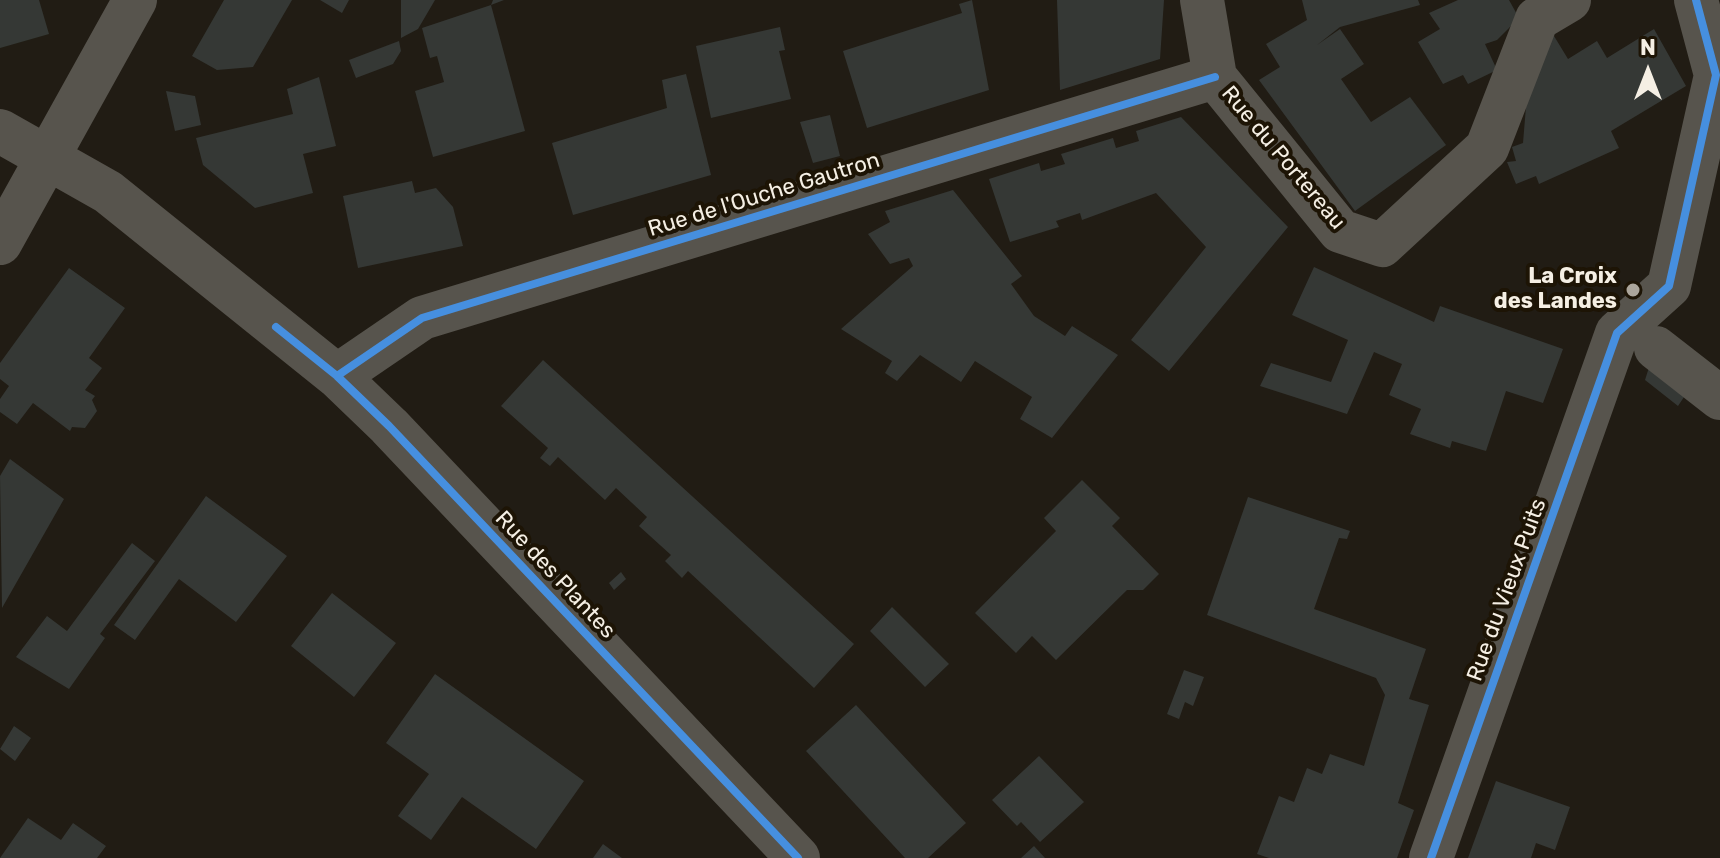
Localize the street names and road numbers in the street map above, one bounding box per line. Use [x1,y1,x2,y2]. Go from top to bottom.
street label: Rue du Portereau [1215,81,1351,235]
street label: Rue de l'Ouche Gautron [645,147,883,243]
street label: Rue du Vieux Puits [1462,495,1552,685]
street label: Rue des Plantes [489,506,621,644]

